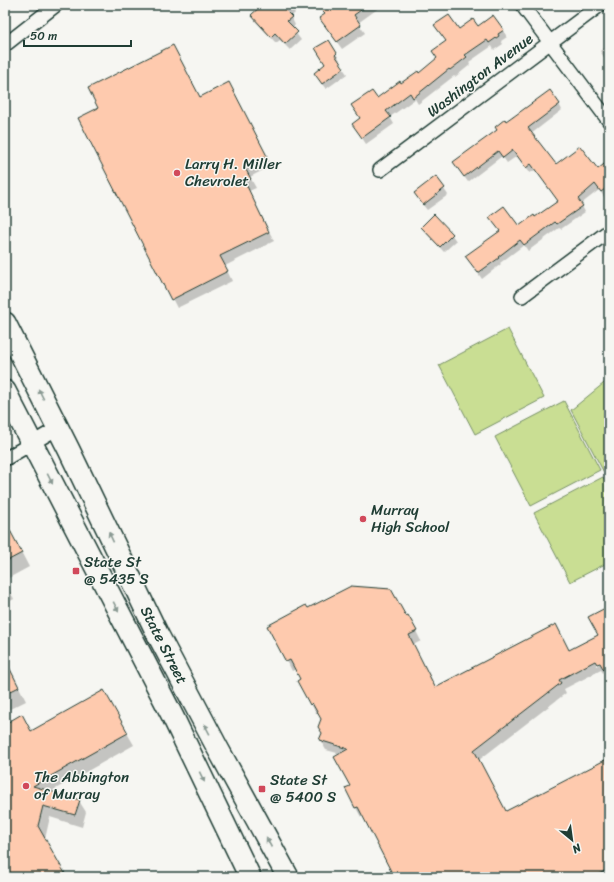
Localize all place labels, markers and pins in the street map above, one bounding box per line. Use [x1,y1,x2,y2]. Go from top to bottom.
place label: Larry H. Miller Chevrolet [185,151,282,194]
marker: Larry H. Miller Chevrolet [172,168,182,178]
place label: Murray High School [371,497,450,540]
marker: Murray High School [358,514,368,524]
place label: State St @ 5435 S [84,549,149,592]
marker: State St @ 5435 S [71,566,81,576]
place label: The Abbington of Murray [34,764,129,807]
place label: State St @ 5400 S [270,767,337,810]
marker: The Abbington of Murray [21,781,31,791]
marker: State St @ 5400 S [257,784,267,794]

